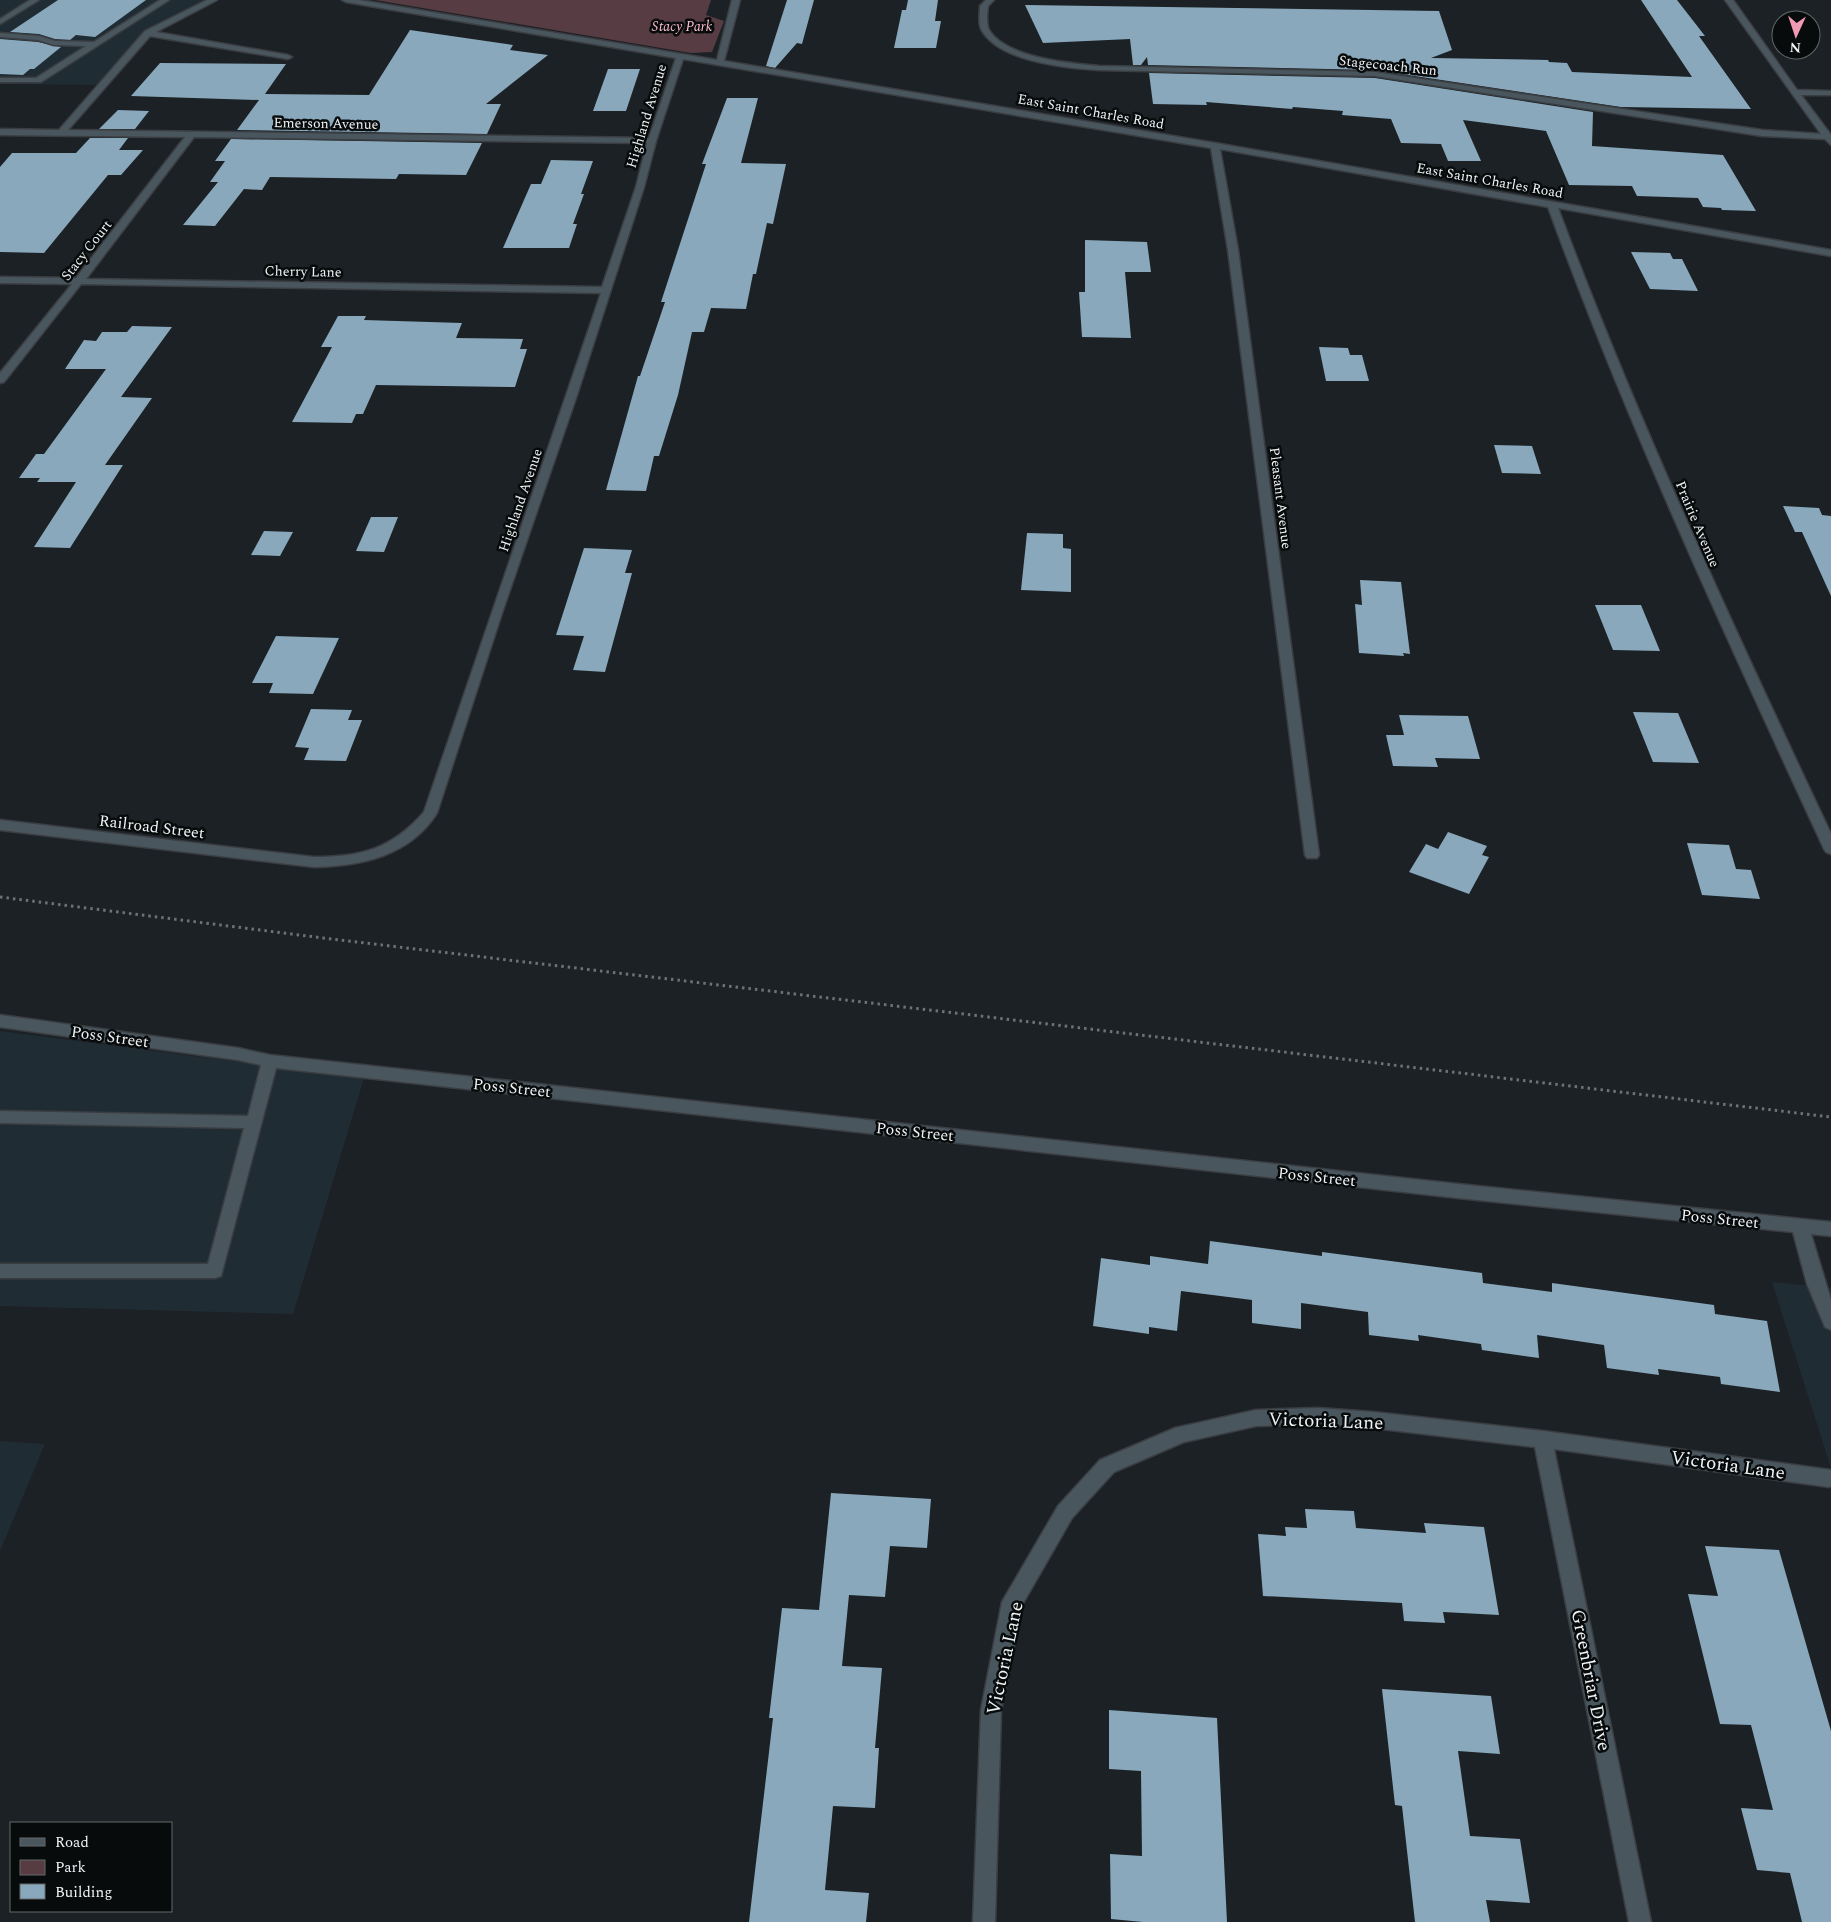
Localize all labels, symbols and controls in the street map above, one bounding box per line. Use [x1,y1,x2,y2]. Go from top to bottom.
north arrow [1771,10,1821,60]
park label: Stacy Park [652,16,713,37]
text: N [1789,37,1802,58]
street label: Stagecoach Run [1338,50,1438,81]
street label: Highland Avenue [621,61,672,171]
street label: East Saint Charles Road [1016,88,1166,135]
street label: Emerson Avenue [273,112,379,135]
street label: East Saint Charles Road [1415,157,1565,204]
street label: Stacy Court [56,215,117,285]
street label: Cherry Lane [264,260,342,283]
street label: Highland Avenue [493,445,548,555]
street label: Pleasant Avenue [1264,446,1297,550]
street label: Prairie Avenue [1670,478,1725,571]
street label: Railroad Street [98,809,206,845]
street label: Poss Street [69,1020,151,1054]
street label: Poss Street [472,1072,552,1104]
street label: Poss Street [875,1116,955,1148]
street label: Poss Street [1277,1161,1357,1193]
street label: Poss Street [1680,1203,1760,1235]
street label: Victoria Lane [1268,1405,1384,1438]
street label: Victoria Lane [1669,1443,1787,1488]
street label: Victoria Lane [979,1599,1032,1718]
street label: Greenbriar Drive [1563,1607,1618,1754]
legend [10,1822,172,1912]
text: Road [55,1831,89,1854]
text: Park [55,1856,86,1879]
text: Building [55,1881,112,1904]

